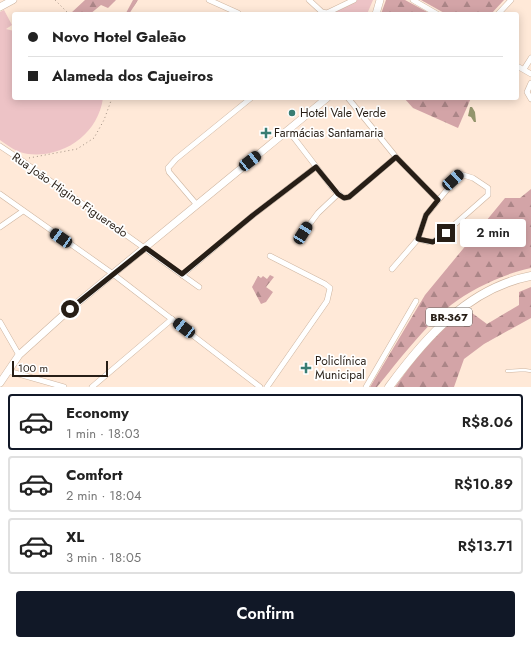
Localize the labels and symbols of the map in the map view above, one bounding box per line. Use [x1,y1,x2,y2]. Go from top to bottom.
place label: Hotel Vale Verde [300,104,386,122]
marker: Hotel Vale Verde [287,108,297,118]
place label: Farmácias Santamaria [274,124,383,142]
marker: Farmácias Santamaria [261,128,271,138]
street label: Rua João Higino Figueredo [8,148,132,242]
car [237,149,263,173]
car [440,168,466,192]
callout: 2 min [460,219,526,247]
car [292,220,314,246]
route end [437,224,455,242]
car [48,226,74,250]
route start [61,300,79,318]
road number: BR-367 [426,308,472,326]
car [171,316,197,340]
place label: Policlínica Municipal [315,352,366,384]
scale bar [12,359,108,378]
marker: Policlínica Municipal [300,362,312,374]

